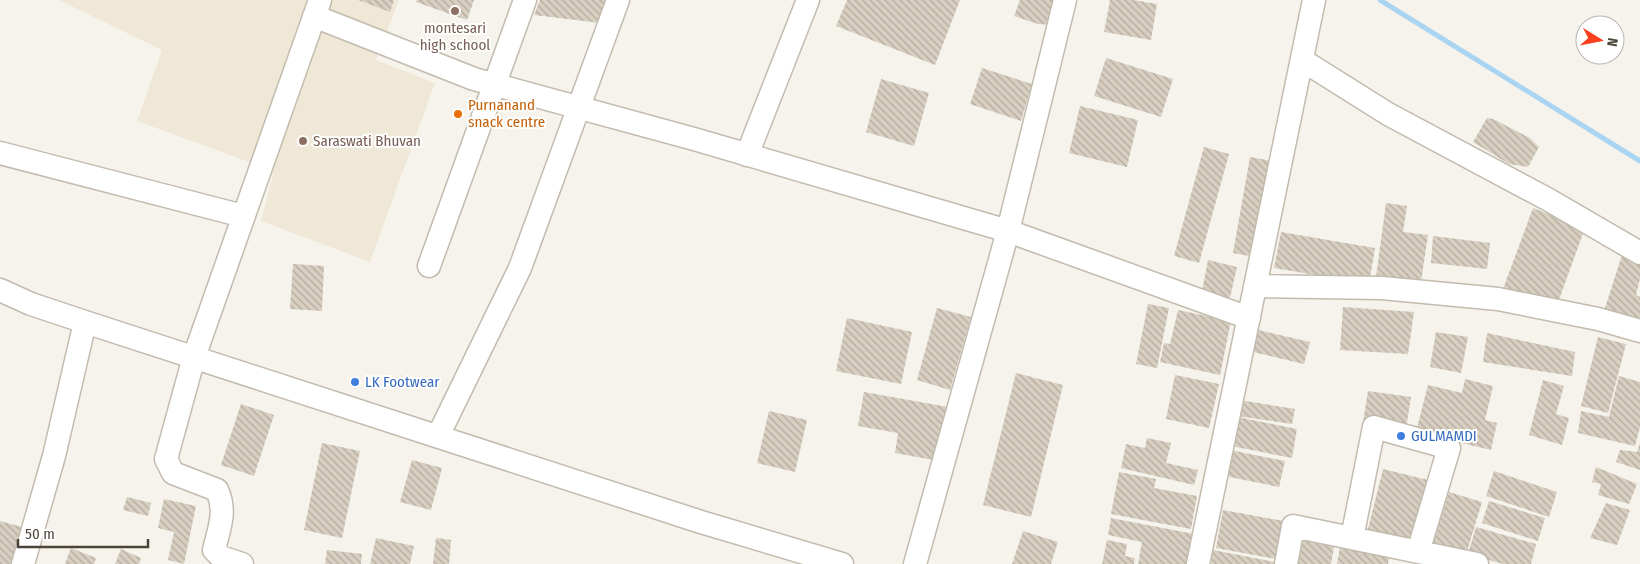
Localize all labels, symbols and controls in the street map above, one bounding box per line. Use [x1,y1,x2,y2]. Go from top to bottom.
marker: montesari high school [449,5,461,17]
north arrow [1575,15,1625,65]
place label: montesari high school [420,19,490,54]
text: N [1603,37,1621,48]
place label: Purnanand snack centre [468,96,545,131]
marker: Purnanand snack centre [452,108,464,120]
place label: Saraswati Bhuvan [313,132,421,150]
marker: Saraswati Bhuvan [297,135,309,147]
place label: LK Footwear [365,373,440,391]
marker: LK Footwear [349,376,361,388]
place label: GULMAMDI [1411,427,1477,445]
marker: GULMAMDI [1395,430,1407,442]
scale bar [18,516,148,548]
text: 50 m [25,525,55,543]

